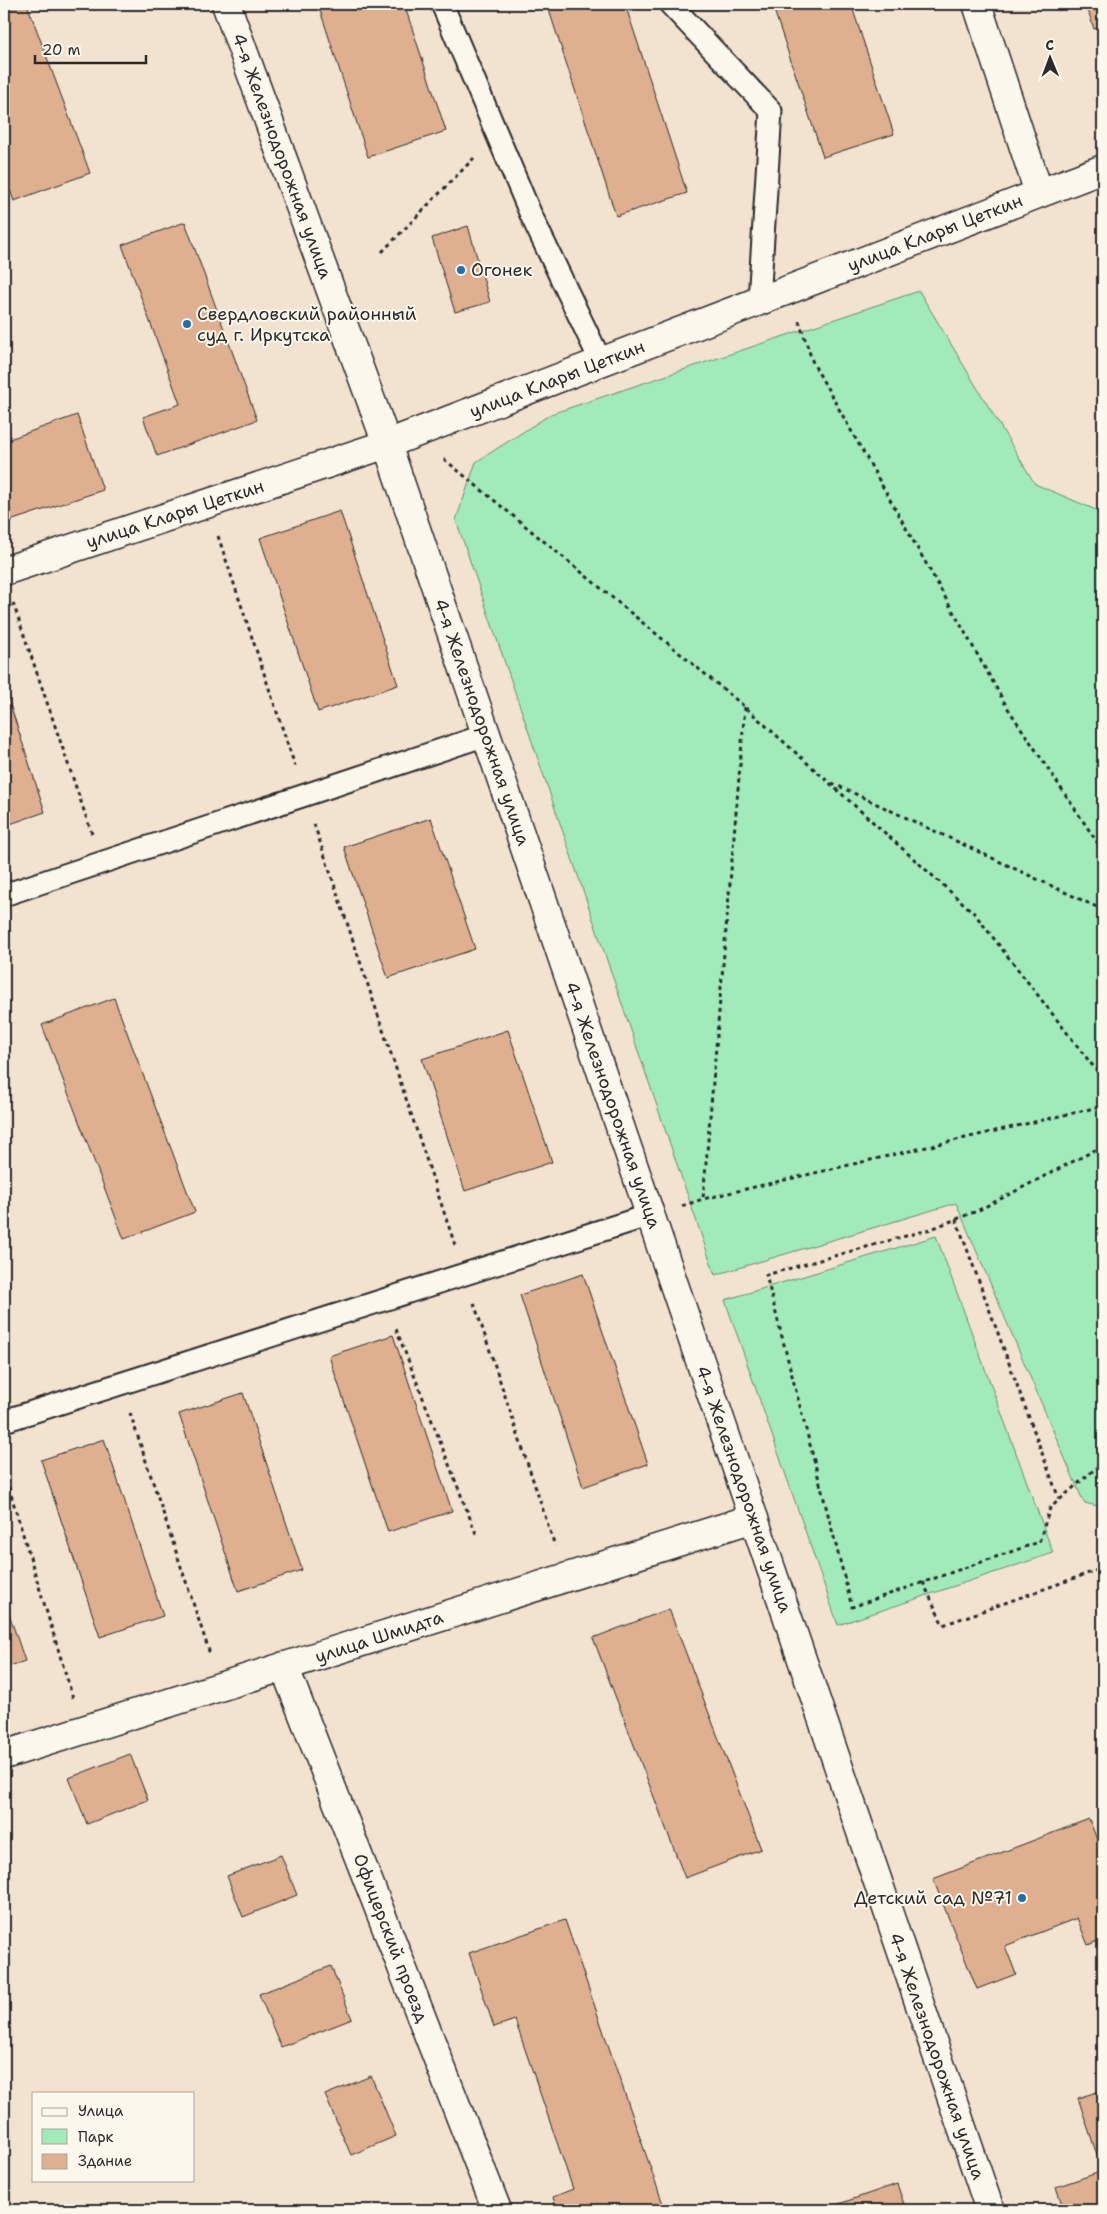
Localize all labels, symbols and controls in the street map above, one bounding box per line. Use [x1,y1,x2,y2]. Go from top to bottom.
street label: 4-я Железнодорожная улица [226,30,338,282]
scale bar [35,32,146,64]
north arrow [1024,32,1074,82]
text: С [1045,36,1054,54]
text: 20 m [42,40,81,60]
street label: улица Клары Цеткин [844,189,1026,277]
place label: Огонек [471,258,533,282]
marker: Огонек [455,264,467,276]
place label: Свердловский районный суд г. Иркутска [197,302,417,347]
marker: Свердловский районный суд г. Иркутска [181,318,193,330]
street label: улица Клары Цеткин [466,335,648,423]
street label: улица Клары Цеткин [83,474,267,554]
street label: 4-я Железнодорожная улица [428,595,536,849]
street label: 4-я Железнодорожная улица [559,978,667,1232]
street label: 4-я Железнодорожная улица [690,1362,798,1616]
street label: улица Шмидта [312,1605,446,1669]
street label: Офицерский проезд [348,1850,435,2027]
place label: Детский сад №71 [854,1886,1012,1910]
marker: Детский сад №71 [1016,1892,1028,1904]
street label: 4-я Железнодорожная улица [883,1929,991,2183]
legend [32,2092,195,2182]
text: Улица [78,2101,124,2121]
text: Парк [78,2127,114,2147]
text: Здание [78,2151,132,2171]

